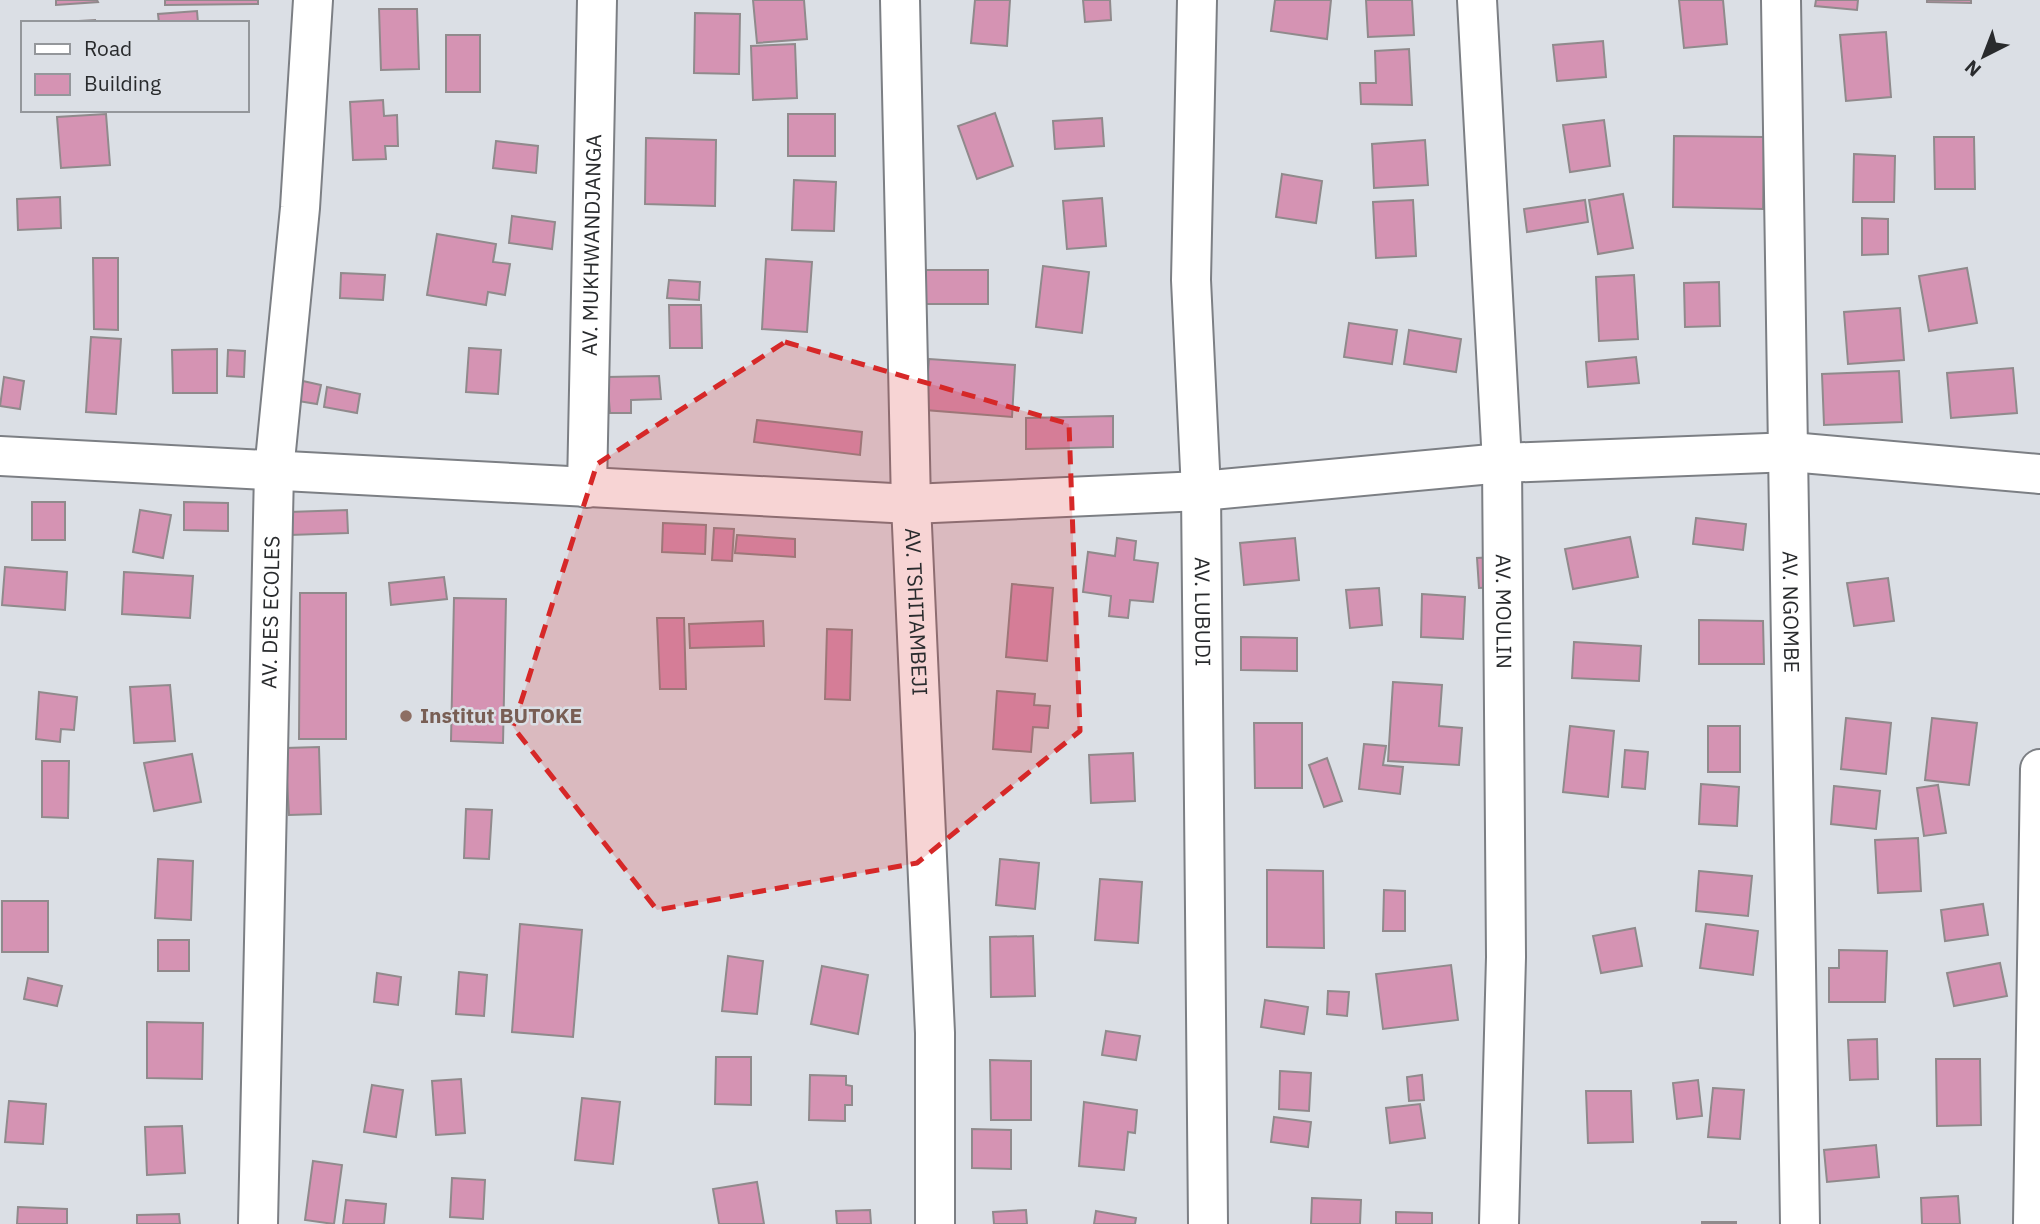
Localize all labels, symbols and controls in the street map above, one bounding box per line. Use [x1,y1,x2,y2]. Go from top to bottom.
legend [21,21,248,112]
north arrow [1949,21,2019,91]
text: Road [84,34,132,62]
text: N [1959,55,1986,82]
text: Building [84,69,161,97]
street label: AV. MUKHWANDJANGA [575,134,607,356]
street label: AV. TSHITAMBEJI [899,527,935,696]
street label: AV. DES ECOLES [254,535,286,689]
street label: AV. NGOMBE [1777,551,1806,673]
street label: AV. MOULIN [1490,554,1519,669]
street label: AV. LUBUDI [1189,557,1218,667]
place label: Institut BUTOKE [420,701,582,729]
marker: Institut BUTOKE [398,708,414,724]

